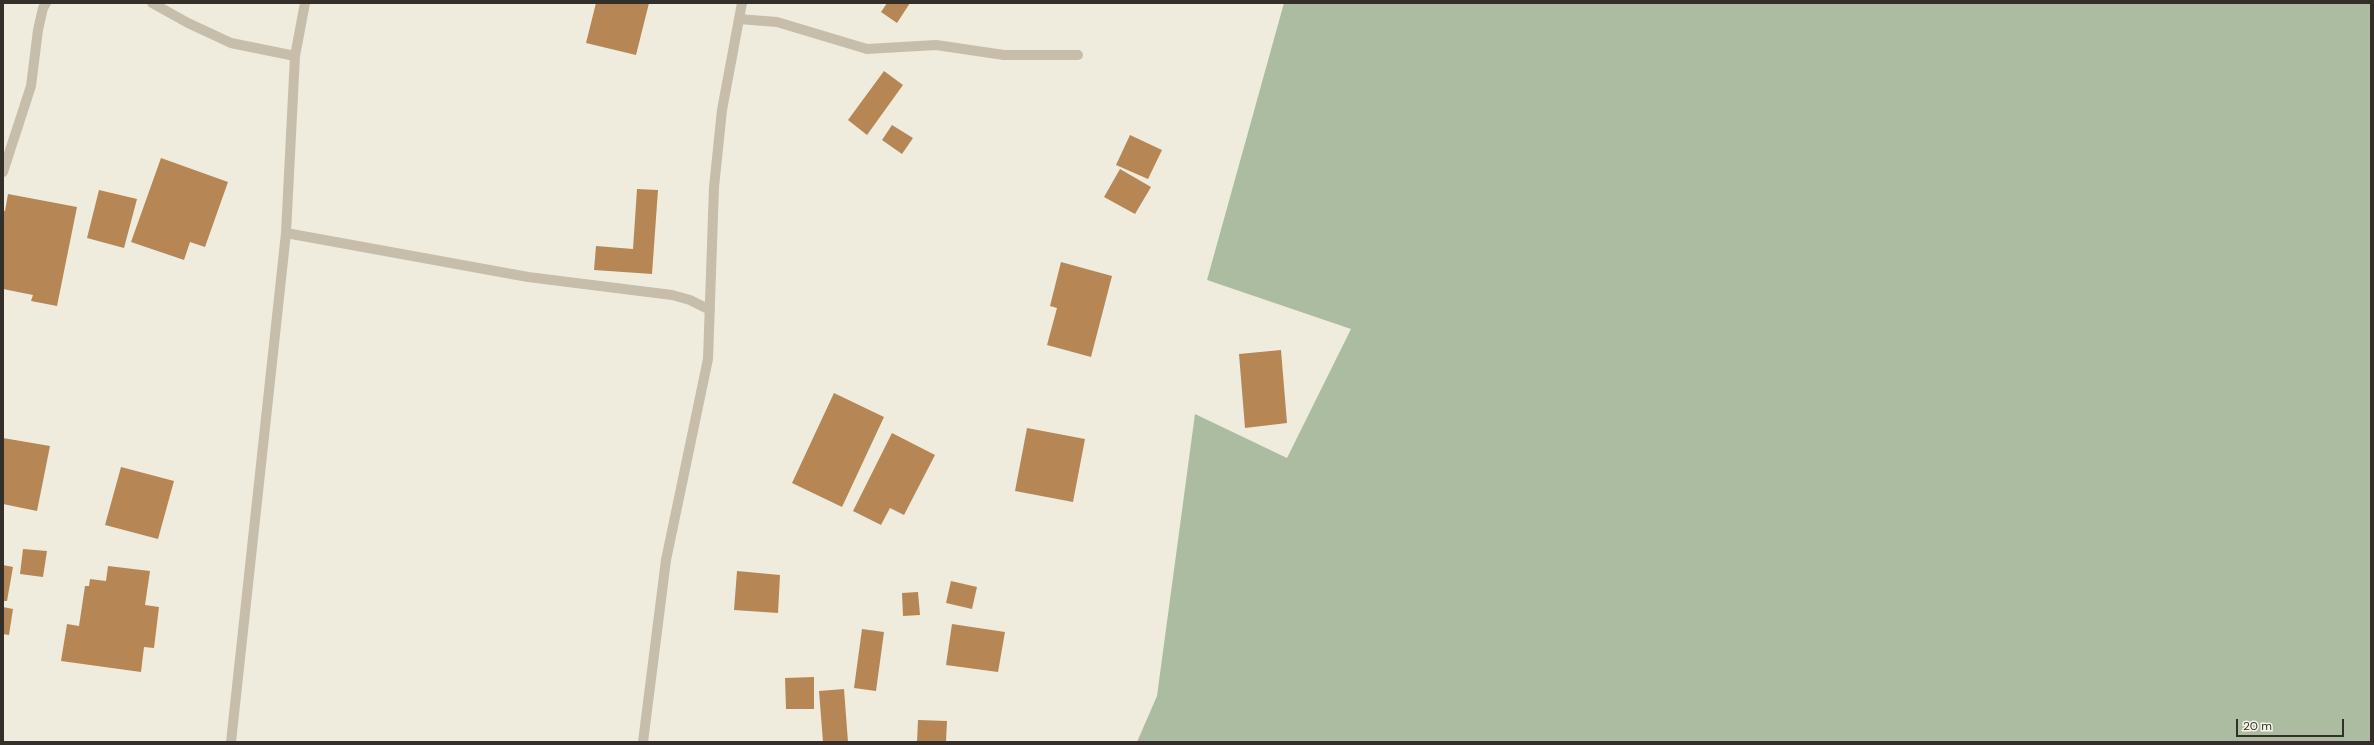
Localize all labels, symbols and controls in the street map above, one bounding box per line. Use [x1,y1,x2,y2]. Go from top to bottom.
scale bar [2238,711,2346,737]
text: 20 m [2243,718,2272,734]

